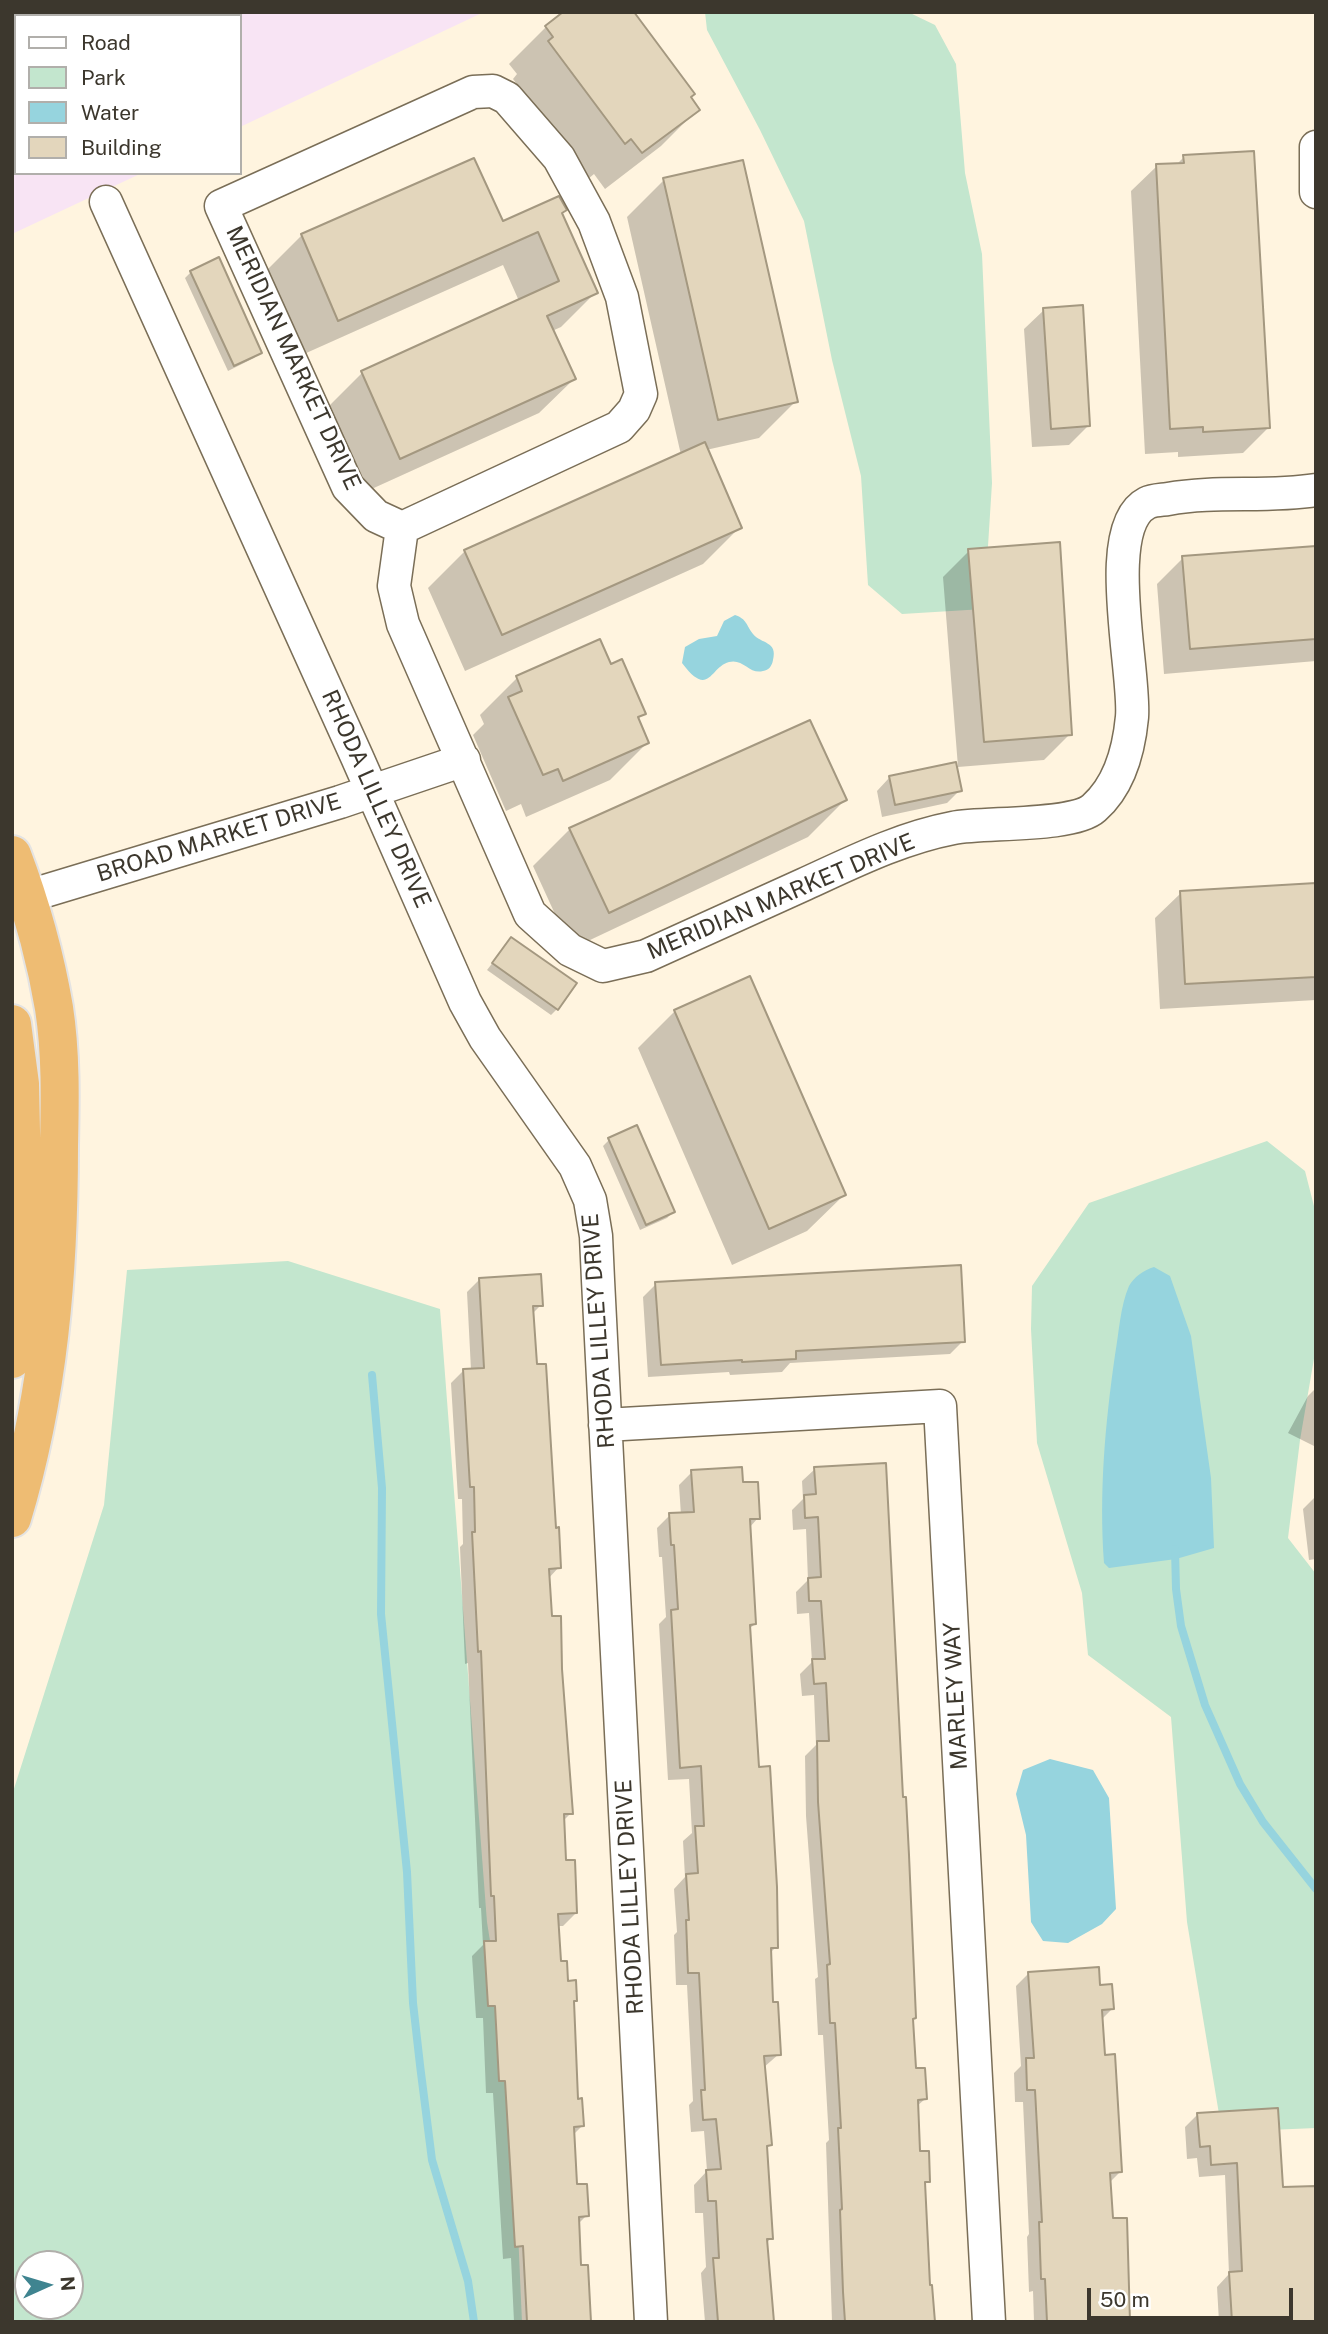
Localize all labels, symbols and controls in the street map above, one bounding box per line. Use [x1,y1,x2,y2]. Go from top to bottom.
legend [14,14,242,175]
text: Road [81,30,131,55]
text: Park [81,65,126,90]
text: Water [81,100,139,125]
text: Building [81,135,162,160]
street label: MERIDIAN MARKET DRIVE [220,222,366,494]
street label: RHODA LILLEY DRIVE [315,686,437,912]
street label: BROAD MARKET DRIVE [93,788,345,888]
street label: MERIDIAN MARKET DRIVE [643,828,919,966]
street label: RHODA LILLEY DRIVE [577,1212,621,1450]
street label: MARLEY WAY [938,1622,974,1770]
street label: RHODA LILLEY DRIVE [610,1779,650,2015]
north arrow [14,2250,84,2320]
scale bar [1090,2274,1296,2318]
text: N [56,2275,79,2292]
text: 50 m [1100,2287,1150,2312]

